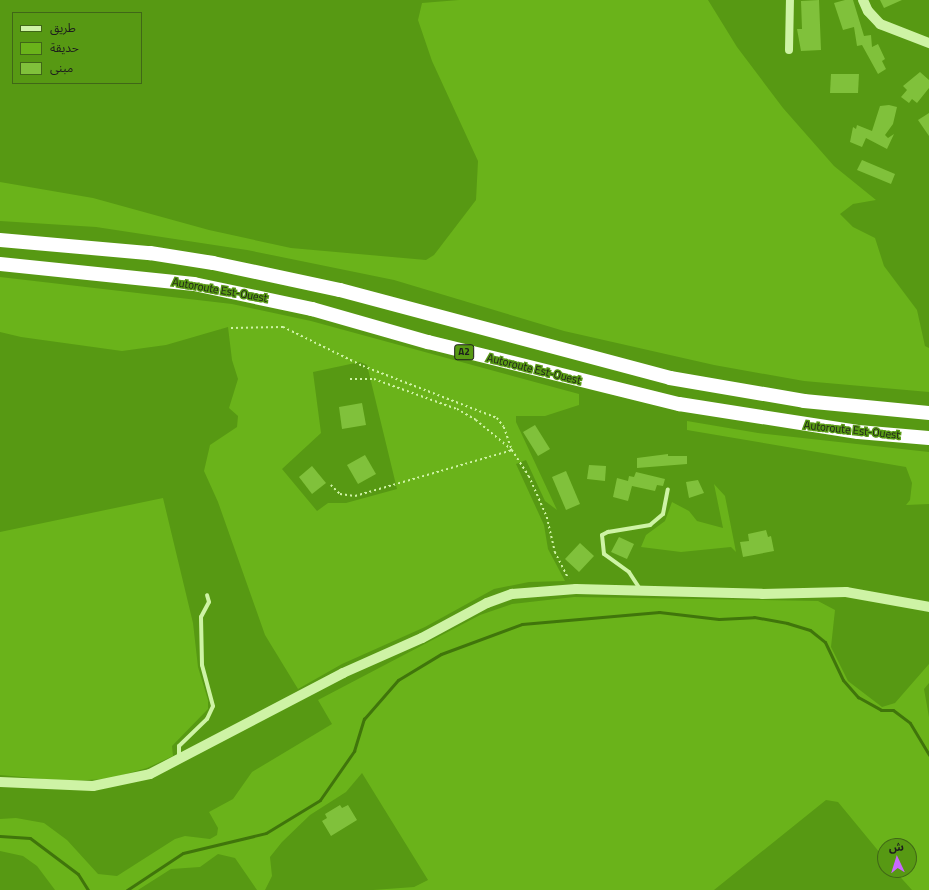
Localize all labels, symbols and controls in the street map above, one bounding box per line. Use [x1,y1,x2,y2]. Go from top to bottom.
legend [12,12,142,84]
text: طريق [50,18,76,37]
text: حديقة [50,38,79,57]
text: مبنى [50,58,73,77]
street label: Autoroute Est-Ouest [171,275,269,305]
road number: A2 [454,344,474,360]
street label: Autoroute Est-Ouest [486,351,582,387]
street label: Autoroute Est-Ouest [803,418,901,442]
north arrow [877,838,917,878]
text: ش [888,839,904,856]

